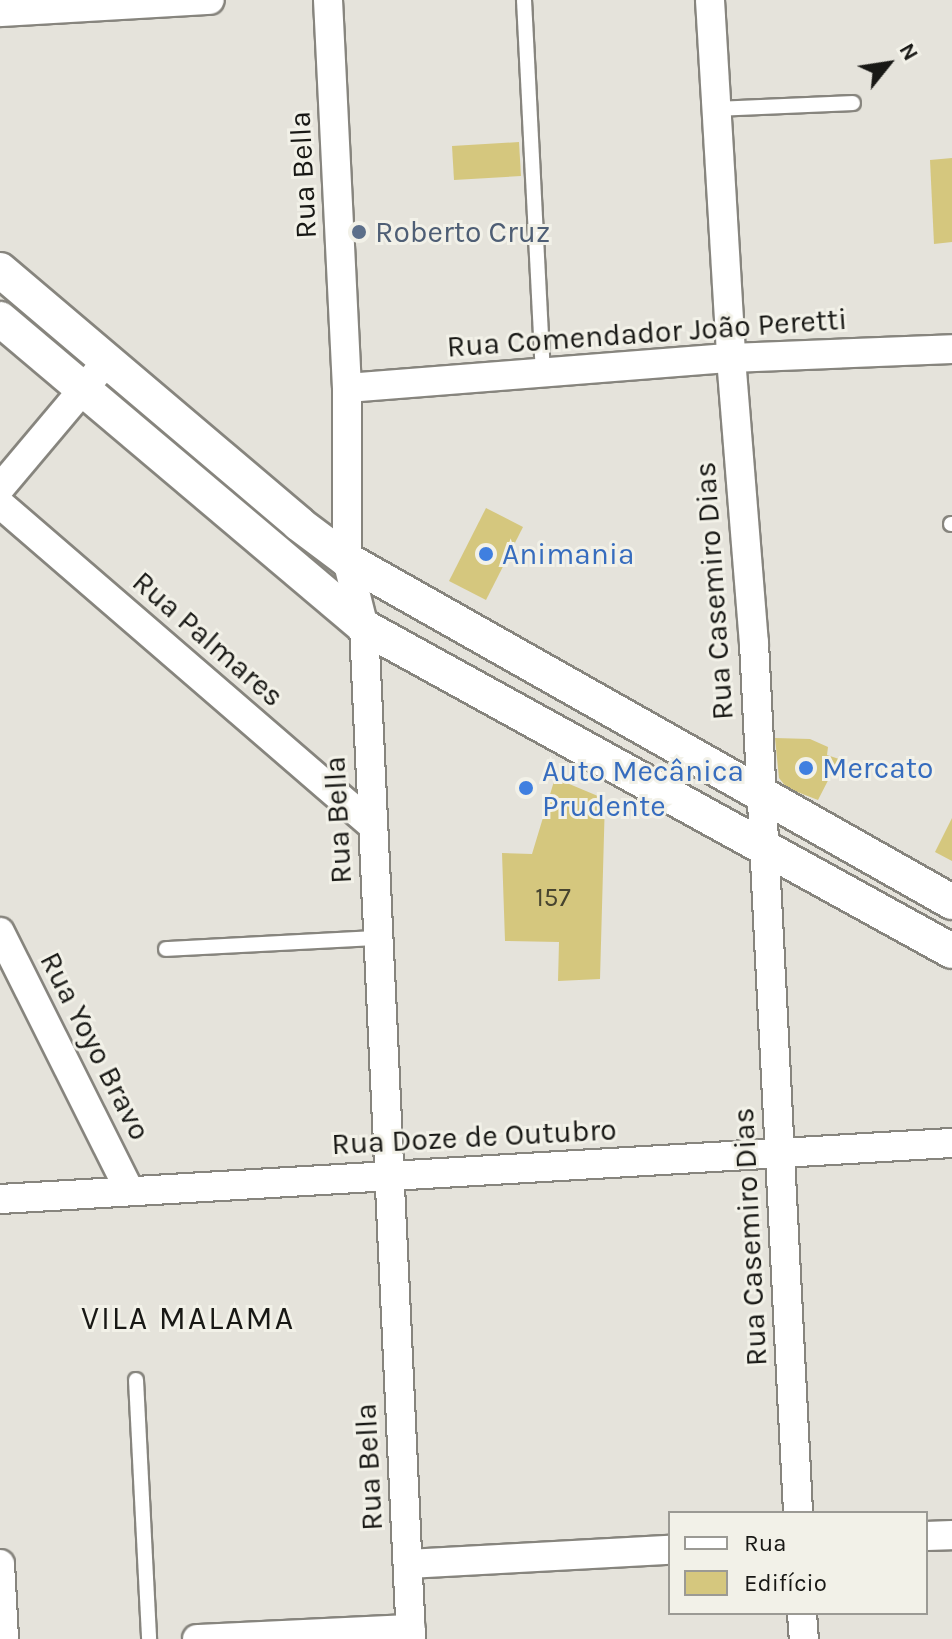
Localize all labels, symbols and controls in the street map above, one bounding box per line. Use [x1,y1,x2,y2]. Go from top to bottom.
north arrow [848,24,928,104]
text: N [894,39,924,65]
street label: Rua Bella [282,110,324,240]
place label: Roberto Cruz [375,214,550,250]
marker: Roberto Cruz [350,223,368,241]
street label: Rua Comendador João Peretti [446,301,848,365]
street label: Rua Casemiro Dias [687,461,741,721]
place label: Animania [502,536,634,572]
marker: Animania [477,545,495,563]
street label: Rua Palmares [125,564,291,714]
place label: Mercato [822,750,933,786]
place label: Auto Mecânica Prudente [542,753,744,824]
street label: Rua Bella [317,755,359,885]
marker: Mercato [797,759,815,777]
marker: Auto Mecânica Prudente [517,779,535,797]
house number: 157 [535,882,571,914]
street label: Rua Yoyo Bravo [32,946,158,1146]
street label: Rua Casemiro Dias [725,1107,775,1367]
street label: Rua Doze de Outubro [331,1112,617,1162]
district label: VILA MALAMA [81,1300,295,1338]
street label: Rua Bella [348,1402,390,1532]
legend [668,1511,928,1615]
text: Rua [744,1529,786,1557]
text: Edifício [744,1569,827,1597]

